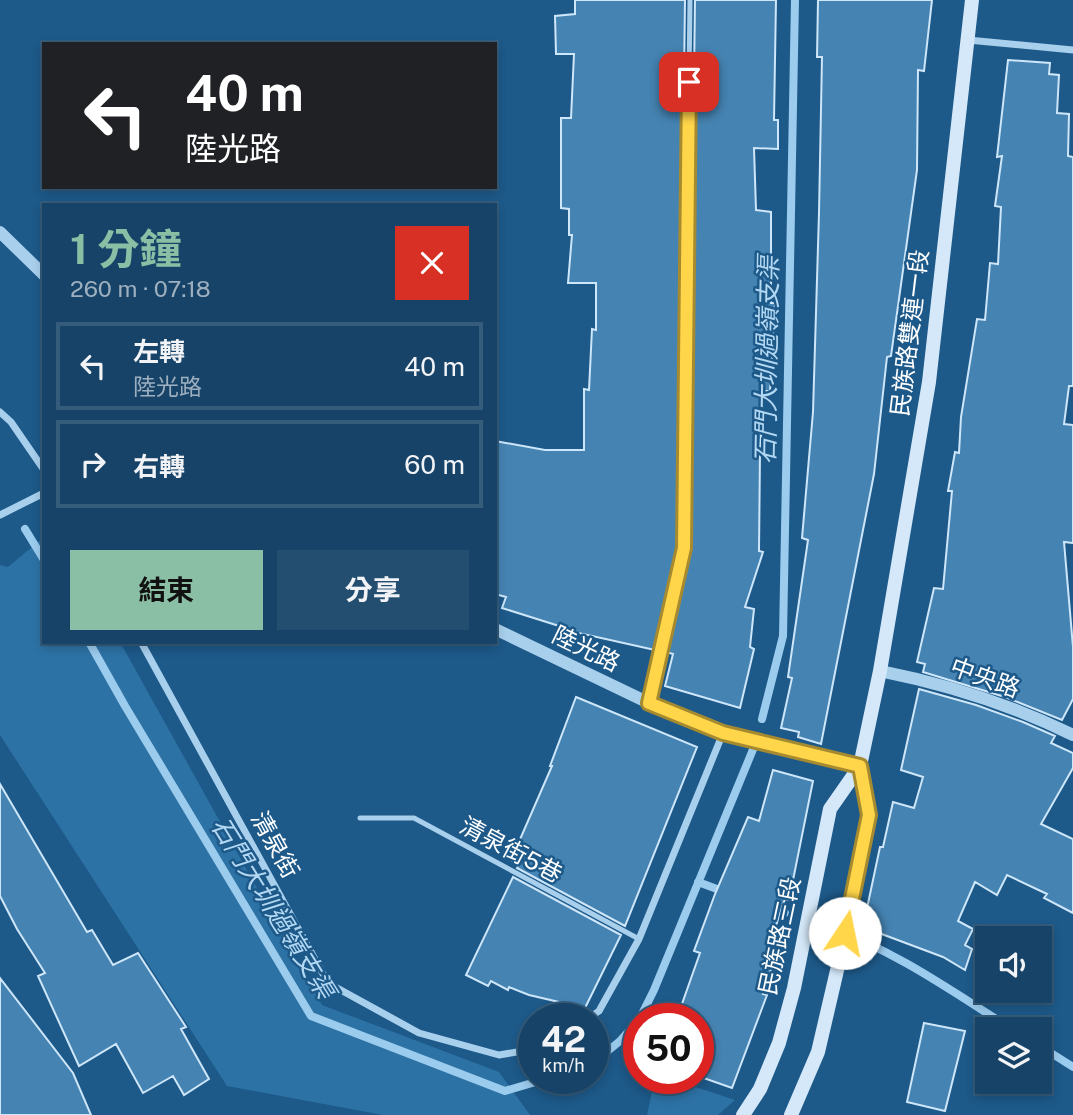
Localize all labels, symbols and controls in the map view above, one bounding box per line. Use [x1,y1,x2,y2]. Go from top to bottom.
pin [659,52,719,112]
icon: arrive [670,63,708,101]
text: 40 m [185,64,304,122]
icon: left [70,70,161,161]
text: 陸光路 [185,130,281,167]
text: 1 分鐘 [70,224,181,273]
button: close [395,226,469,300]
street label: 民族路雙連一段 [885,248,933,418]
water label: 石門大圳過嶺支渠 [749,252,784,464]
text: 260 m · 07:18 [70,275,211,302]
text: 左轉 [133,336,185,367]
icon: left [74,347,112,385]
text: 40 m [404,351,465,382]
text: 陸光路 [133,373,202,400]
icon: right [74,445,112,483]
text: 60 m [404,449,465,480]
text: 右轉 [133,451,185,482]
button: 結束 [70,550,263,630]
button: 分享 [277,550,469,630]
street label: 陸光路 [548,620,625,676]
street label: 中央路 [947,652,1024,703]
street label: 清泉街 [246,806,306,883]
water label: 石門大圳過嶺支渠 [205,811,344,1008]
street label: 清泉街5巷 [456,811,567,888]
street label: 民族路三段 [753,874,805,997]
position arrow [808,896,882,970]
map controls [975,926,1052,1094]
button: sound [975,926,1052,1003]
speed limit sign: 50 [623,1003,714,1094]
button: layers [975,1017,1052,1094]
text: 42 [541,1019,586,1060]
text: km/h [542,1055,585,1076]

